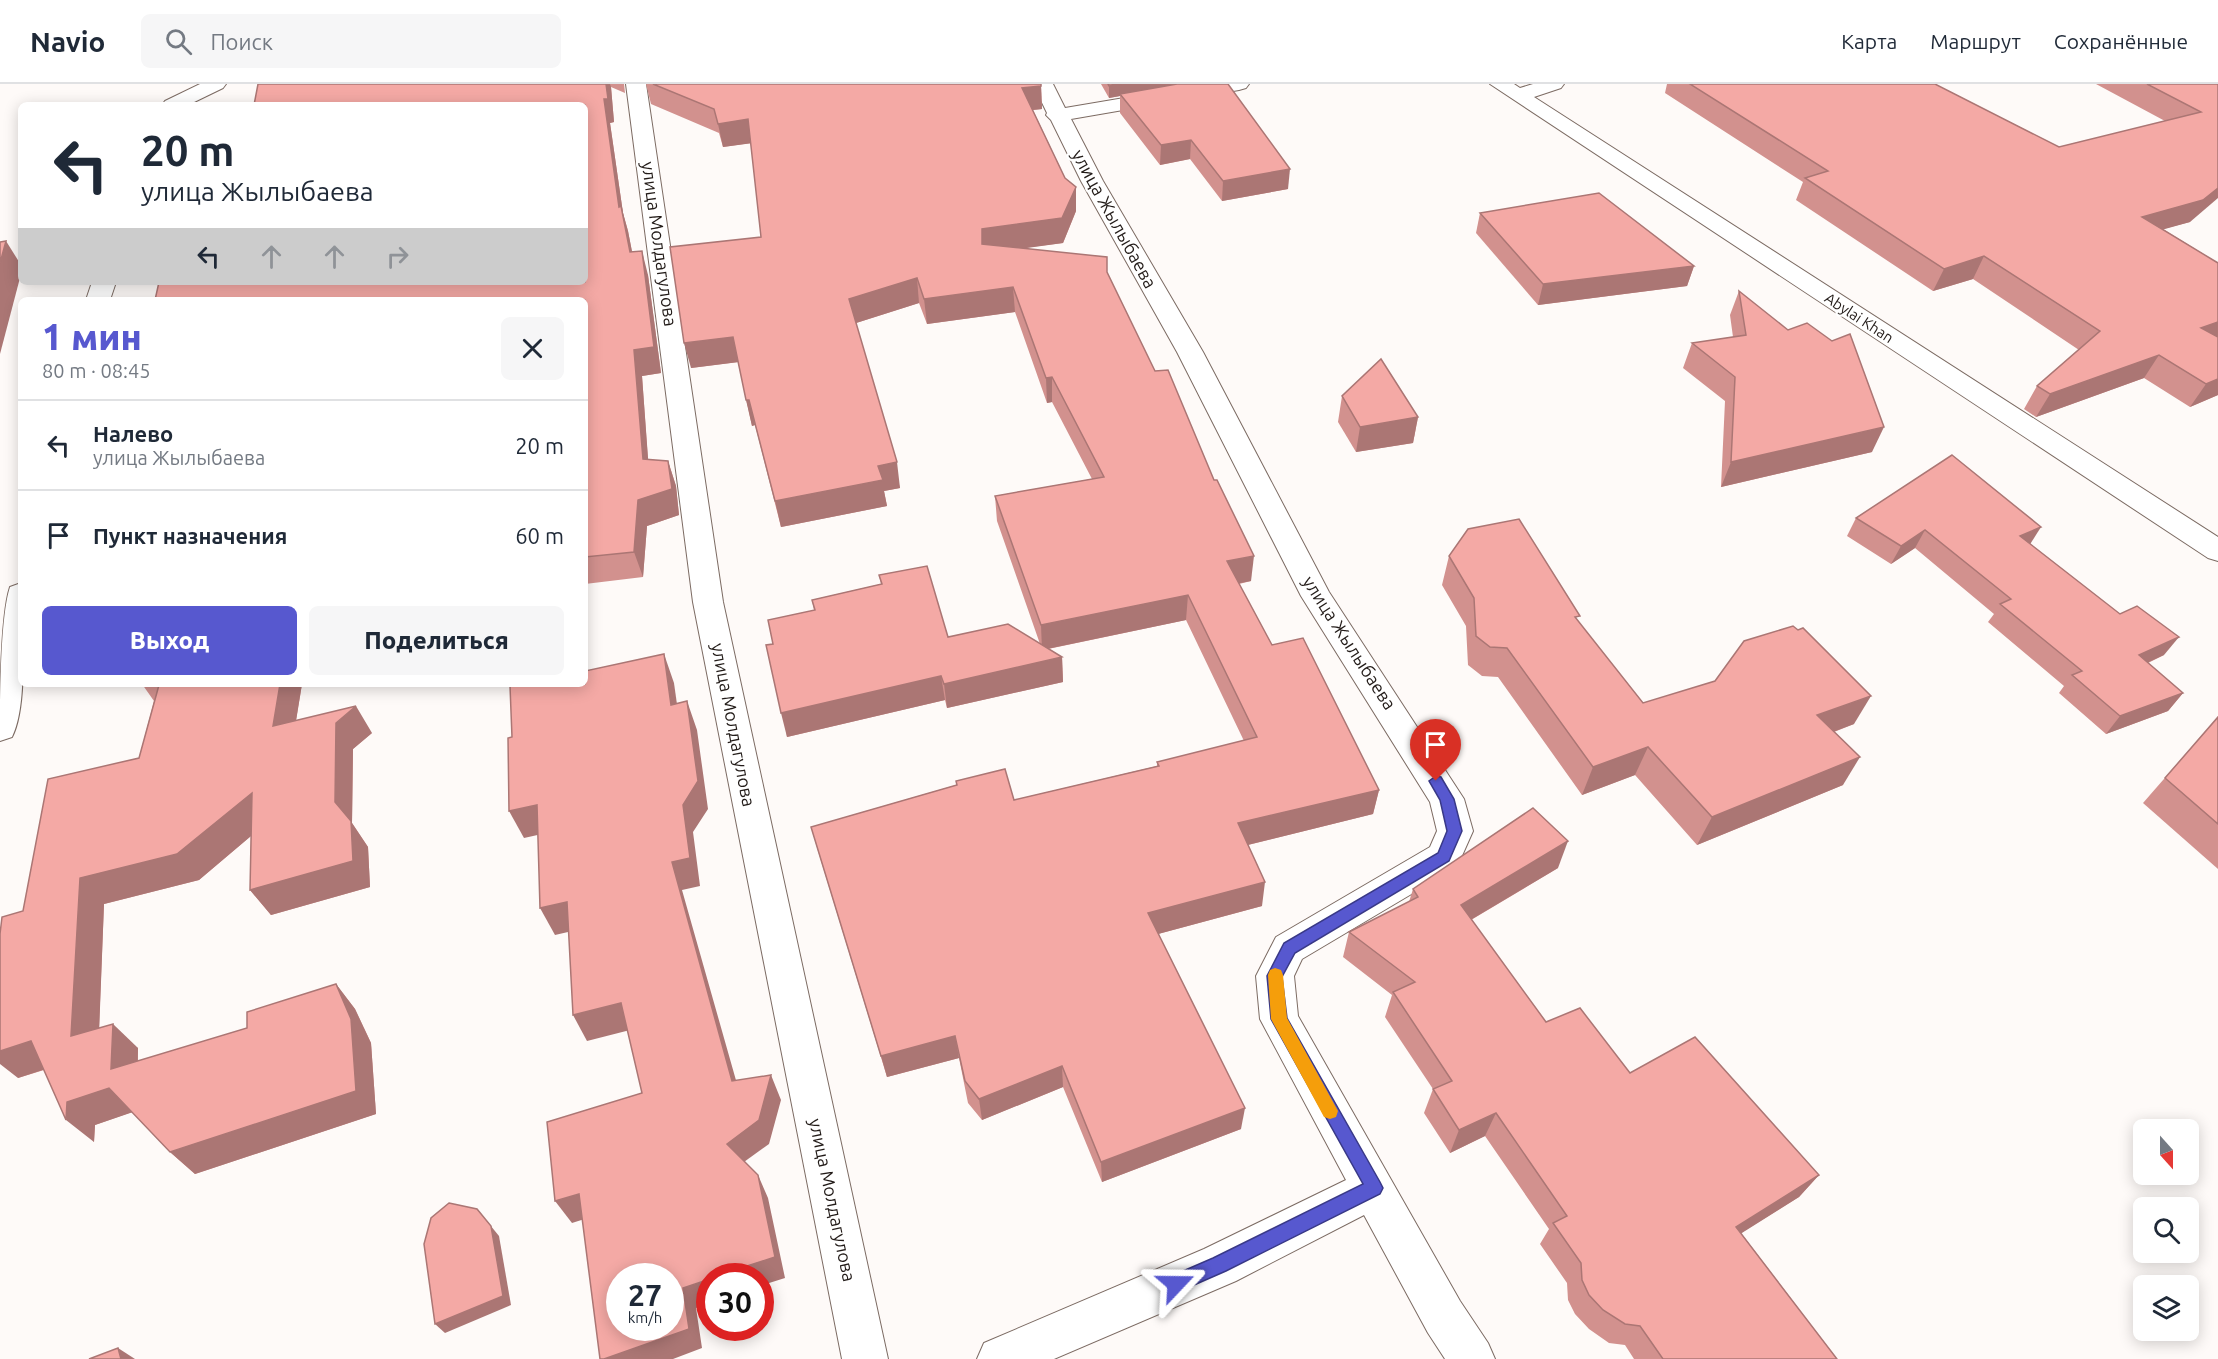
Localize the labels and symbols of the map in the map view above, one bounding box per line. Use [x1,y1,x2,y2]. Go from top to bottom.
street label: улица Жылыбаева [1069,146,1161,291]
street label: улица Молдагулова [639,160,681,328]
street label: Abylai Khan [1822,289,1897,346]
street label: улица Жылыбаева [1299,572,1400,713]
street label: улица Молдагулова [708,641,760,808]
pin [1410,719,1461,781]
street label: улица Молдагулова [806,1116,860,1283]
north arrow [2133,1119,2199,1185]
position arrow [1144,1252,1208,1316]
speed limit sign: 30 [696,1263,774,1341]

